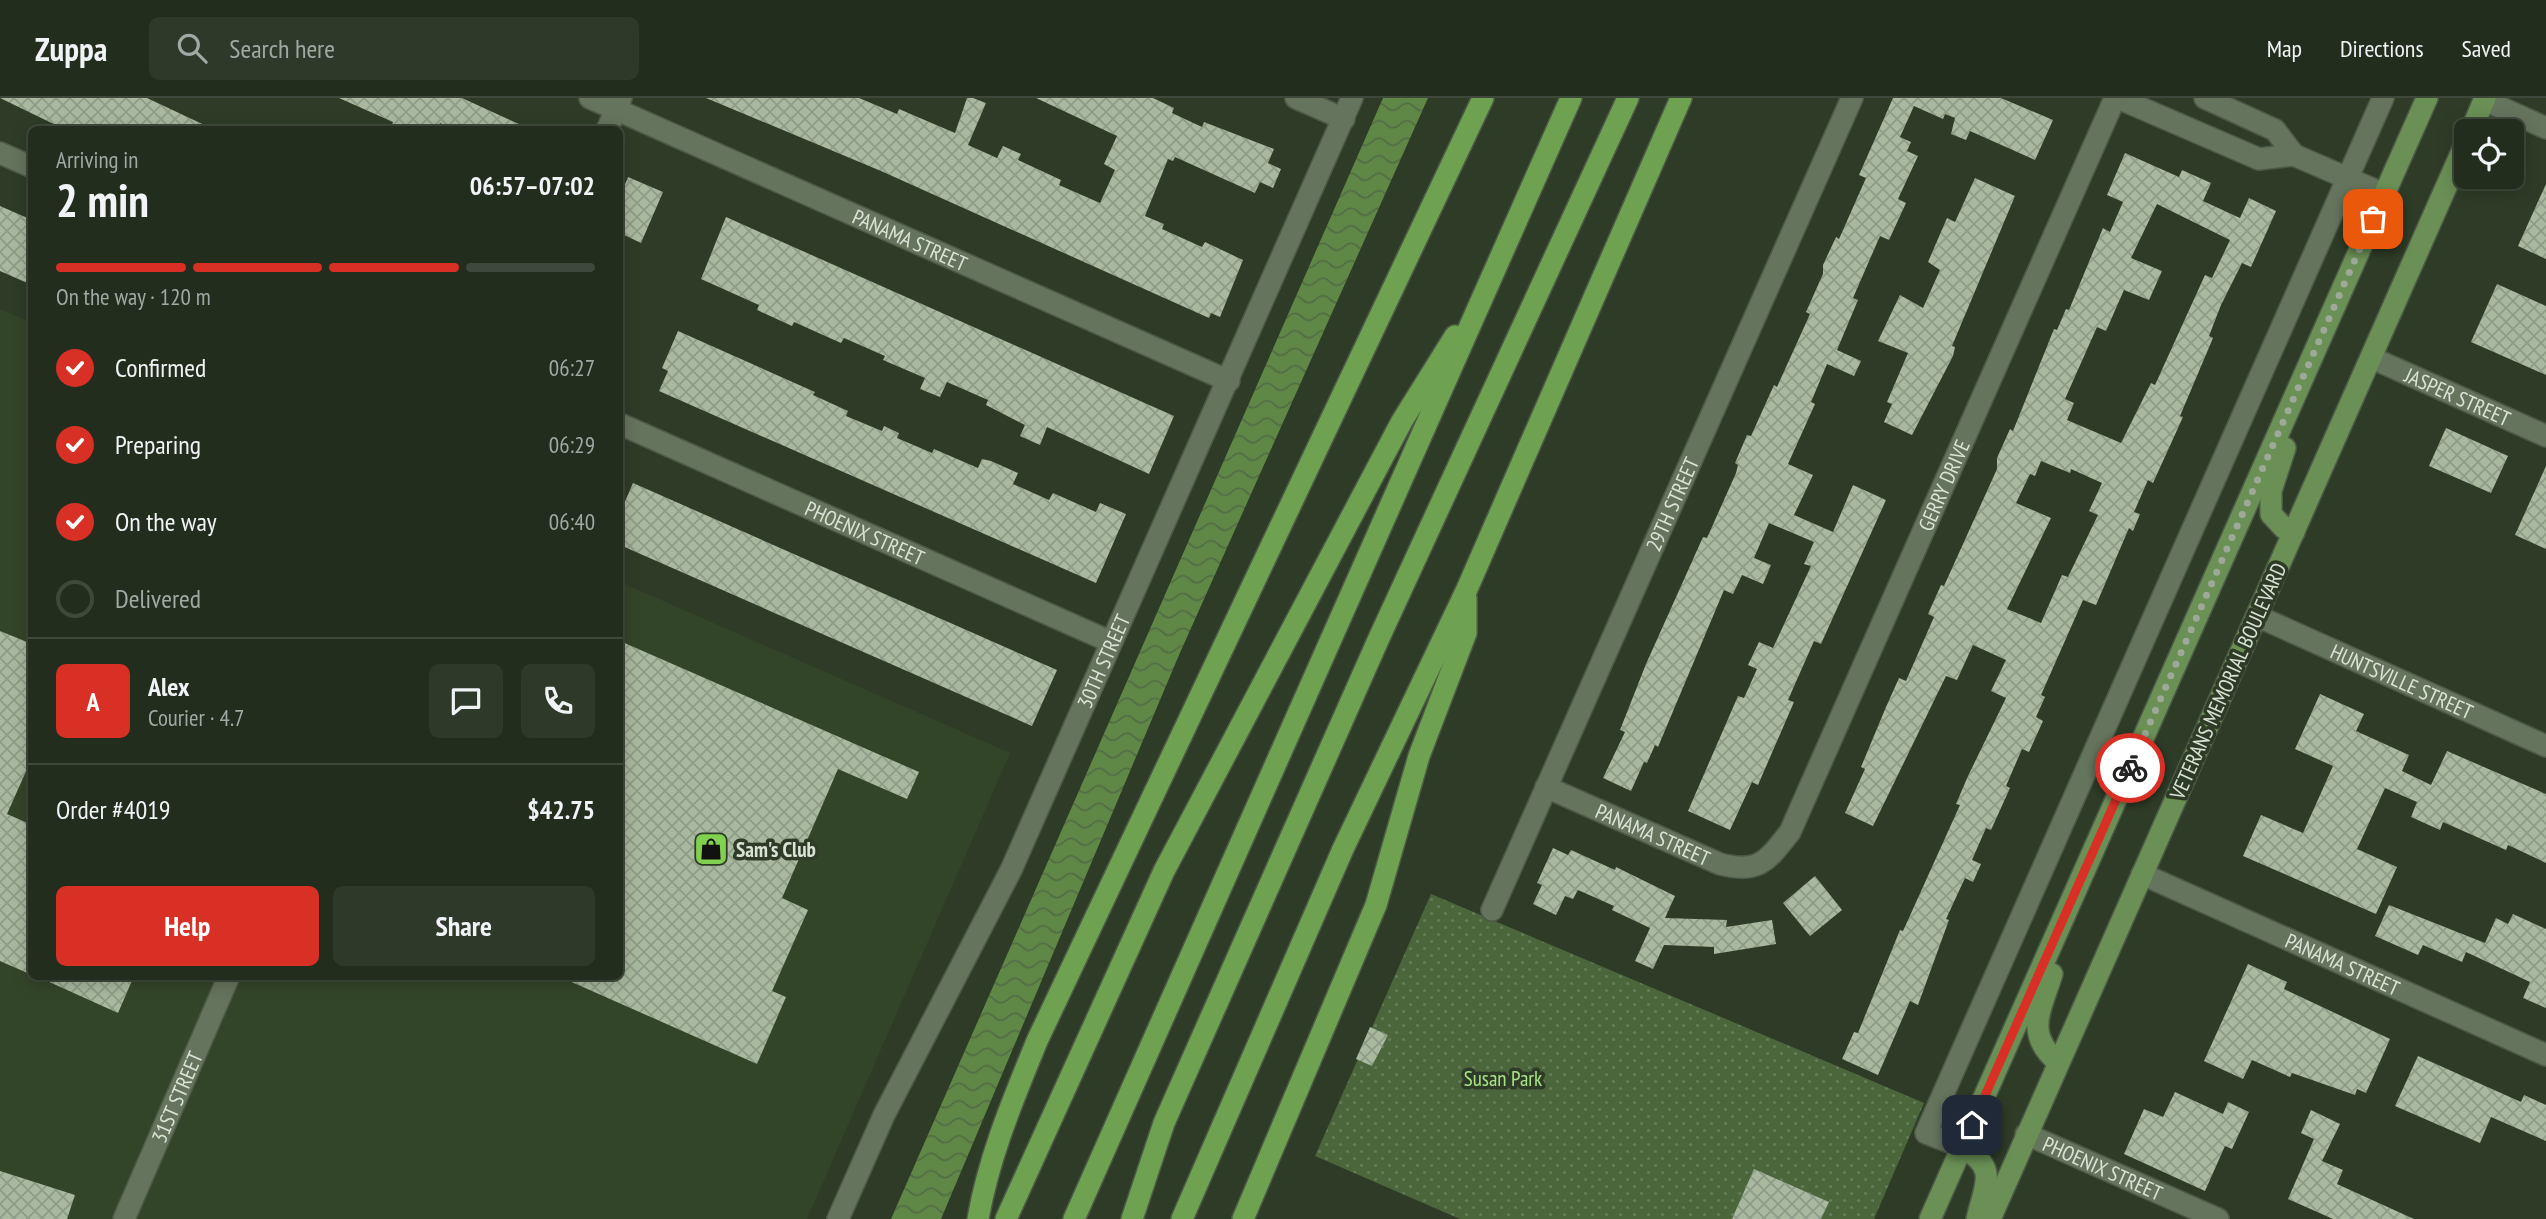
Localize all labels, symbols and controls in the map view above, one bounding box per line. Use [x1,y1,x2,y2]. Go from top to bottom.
search box [149,17,639,80]
text: Zuppa [35,27,107,70]
icon: search [173,29,211,67]
text: Search here [229,32,335,65]
text: Map [2267,33,2302,64]
text: Directions [2340,33,2424,64]
text: Saved [2462,33,2511,64]
map controls [2454,119,2524,189]
button: locate [2454,119,2524,189]
text: Arriving in [56,145,138,174]
text: 06:57–07:02 [470,169,595,202]
text: 2 min [56,170,149,230]
pin [2343,189,2403,249]
icon: bag [2354,200,2392,238]
street label: PANAMA STREET [849,203,972,277]
text: On the way · 120 m [56,282,211,311]
icon: check [56,349,94,387]
text: Confirmed [115,351,206,384]
text: 06:27 [549,353,595,382]
street label: JASPER STREET [2400,361,2515,432]
icon: check [56,426,94,464]
text: Preparing [115,428,201,461]
text: 06:29 [549,430,595,459]
street label: GERRY DRIVE [1912,435,1976,535]
street label: 29TH STREET [1639,452,1705,555]
street label: PHOENIX STREET [801,494,929,571]
icon: check [56,503,94,541]
text: On the way [115,505,217,538]
text: 06:40 [549,507,595,536]
street label: VETERANS MEMORIAL BOULEVARD [2163,559,2292,804]
text: Delivered [115,582,201,615]
street label: 30TH STREET [1071,609,1136,712]
street label: HUNTSVILLE STREET [2327,637,2478,725]
button: chat [429,664,503,738]
button: phone [521,664,595,738]
text: Alex [148,670,189,703]
text: A [86,685,100,718]
text: Courier · 4.7 [148,703,244,732]
courier [2095,733,2165,803]
icon: bike [2111,749,2149,787]
text: Order #4019 [56,793,171,826]
text: $42.75 [527,793,595,826]
street label: PANAMA STREET [1591,797,1715,872]
shop icon: Sam's Club [692,830,730,868]
place label: Sam's Club [736,836,816,863]
button: Help [56,886,319,966]
button: Share [333,886,595,966]
street label: PANAMA STREET [2281,927,2405,1002]
street label: 31ST STREET [145,1046,209,1147]
park label: Susan Park [1464,1065,1542,1092]
pin [1942,1095,2002,1155]
icon: home [1953,1106,1991,1144]
street label: PHOENIX STREET [2039,1130,2167,1206]

